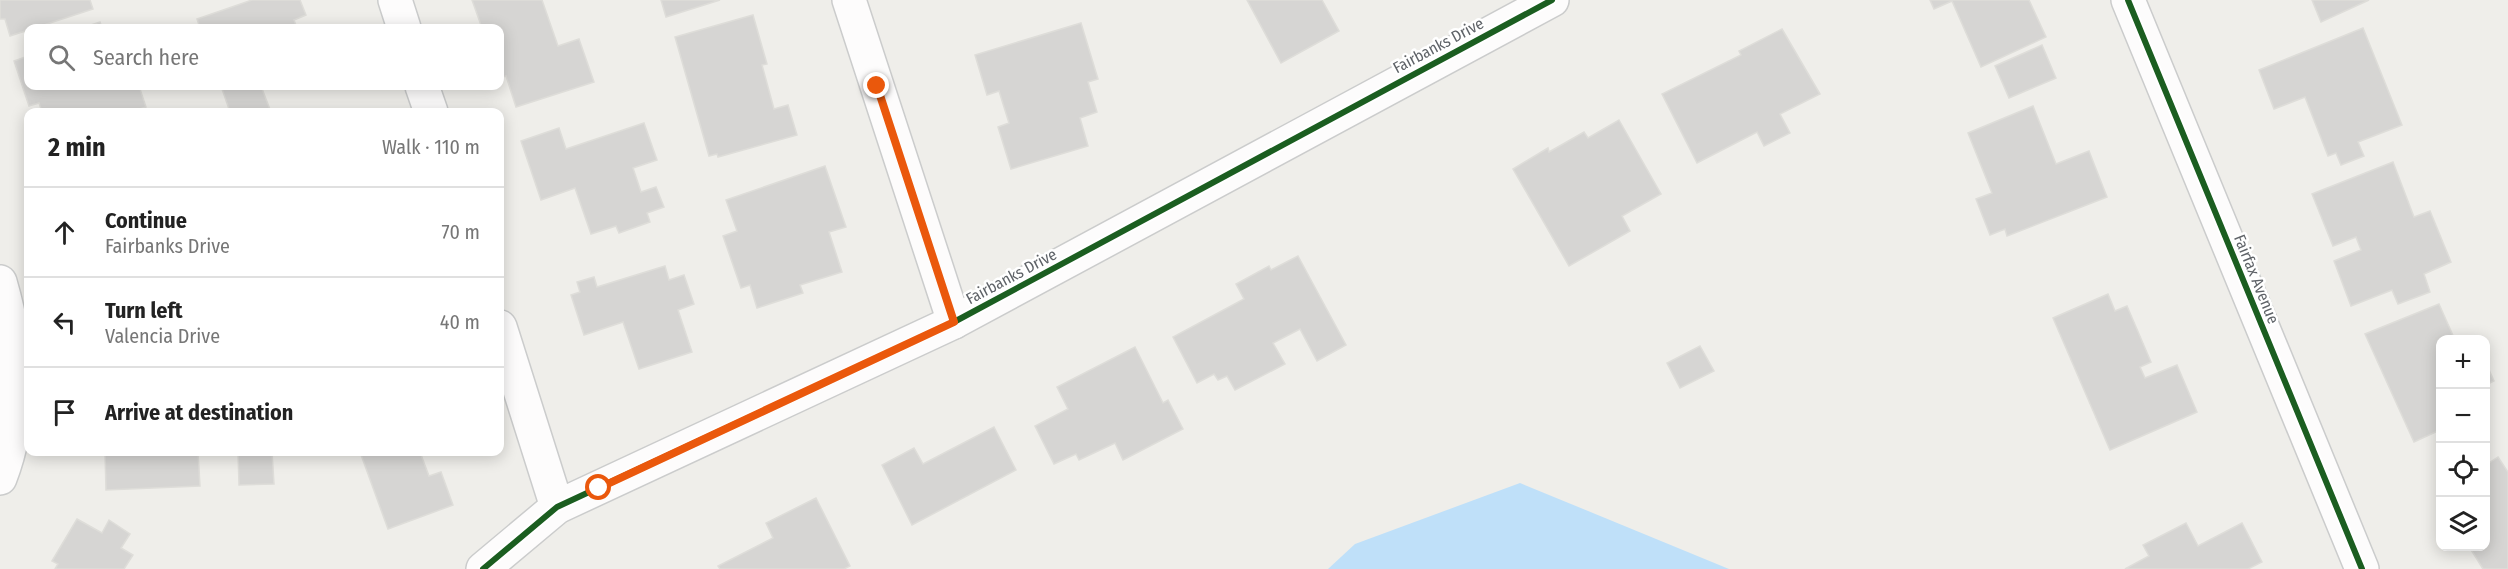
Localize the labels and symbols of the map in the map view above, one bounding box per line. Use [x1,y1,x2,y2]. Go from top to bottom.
street label: Fairbanks Drive [1390,14,1487,77]
route end [863,72,889,98]
street label: Fairfax Avenue [2230,232,2283,327]
street label: Fairbanks Drive [963,245,1060,308]
route start [585,474,611,500]

